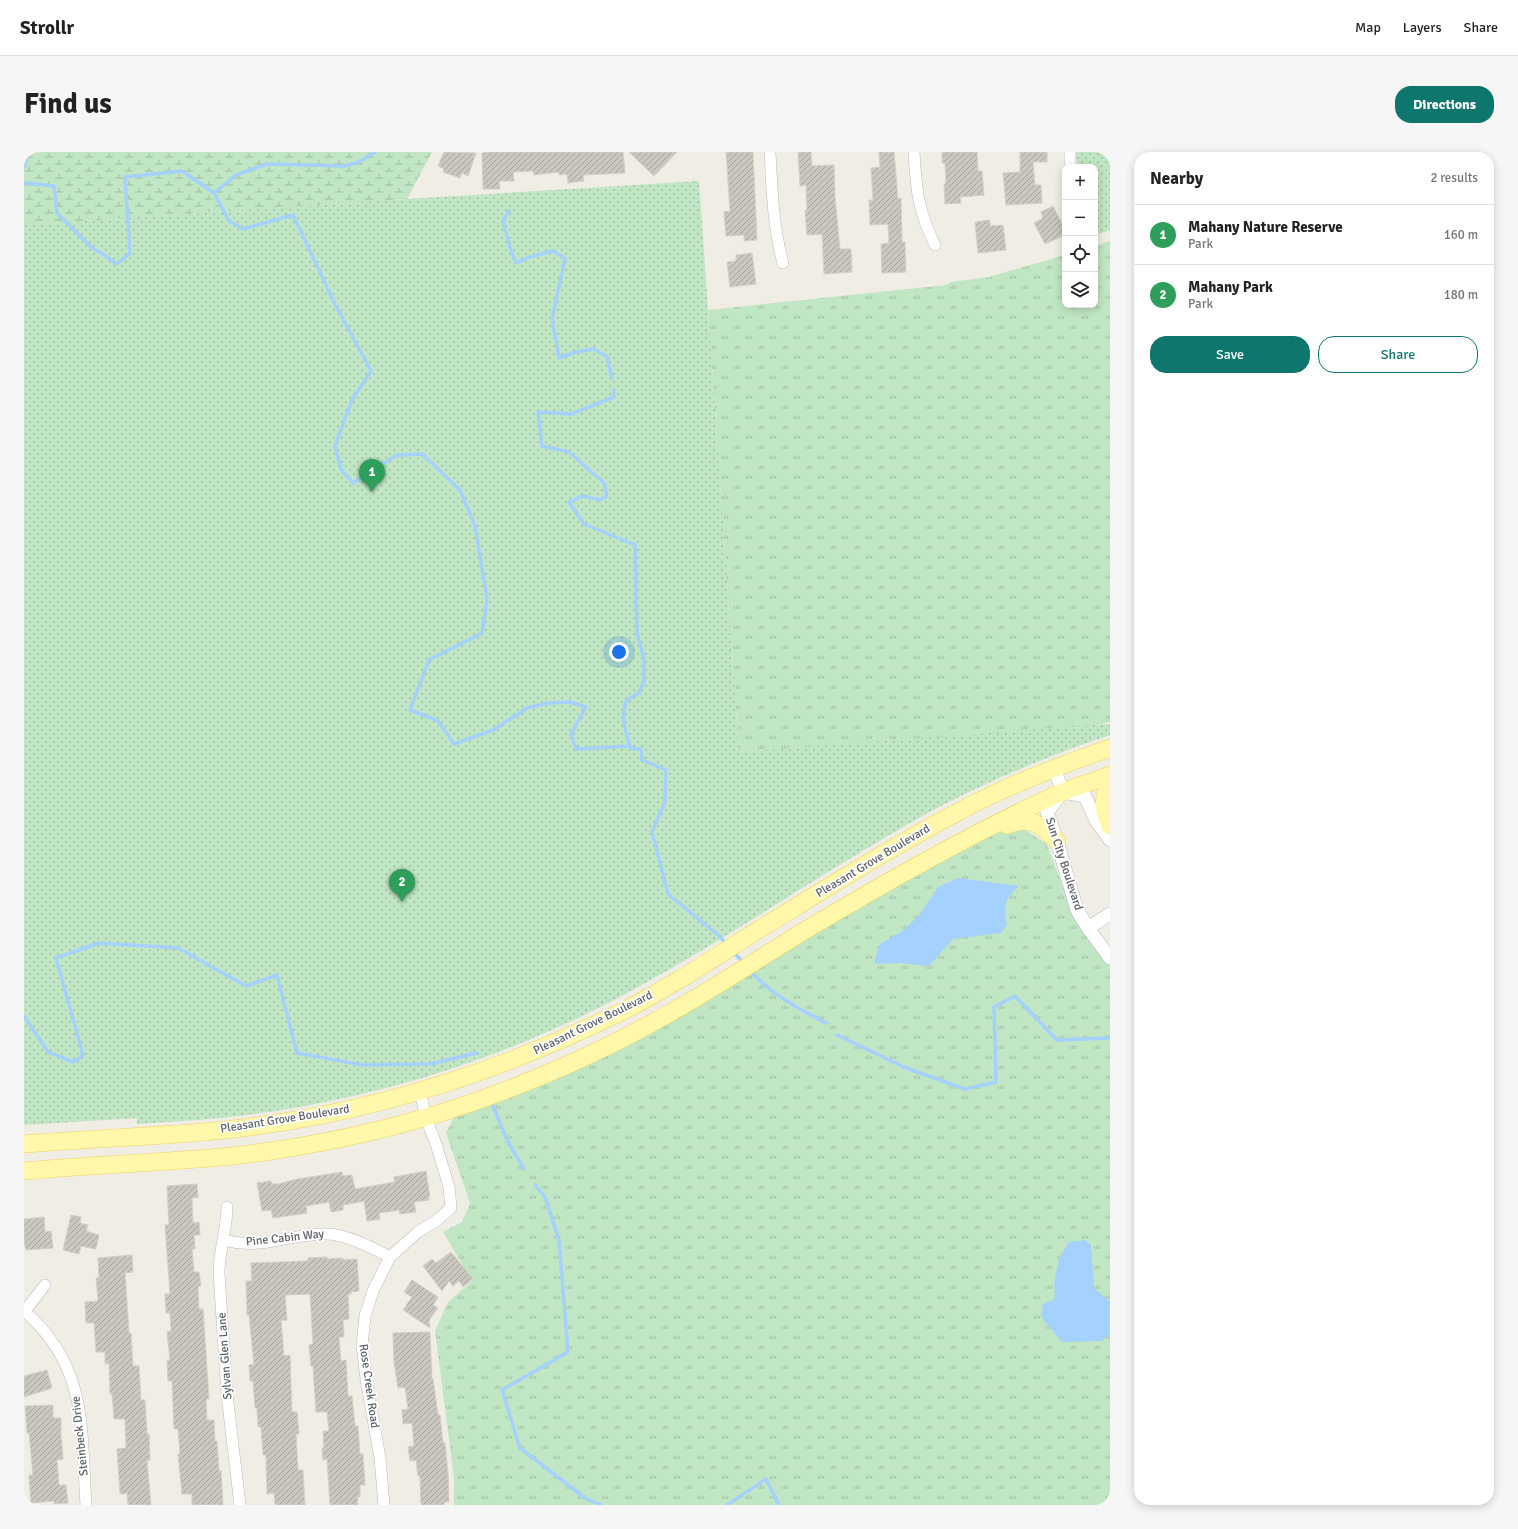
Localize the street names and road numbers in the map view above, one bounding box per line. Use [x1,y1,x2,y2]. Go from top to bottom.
street label: Sun City Boulevard [1042,816,1086,912]
street label: Pleasant Grove Boulevard [813,821,933,901]
street label: Pleasant Grove Boulevard [531,988,655,1058]
street label: Pleasant Grove Boulevard [219,1101,351,1137]
street label: Pine Cabin Way [245,1226,325,1250]
street label: Sylvan Glen Lane [214,1312,236,1400]
street label: Rose Creek Road [356,1343,382,1429]
street label: Steinbeck Drive [68,1395,92,1477]

